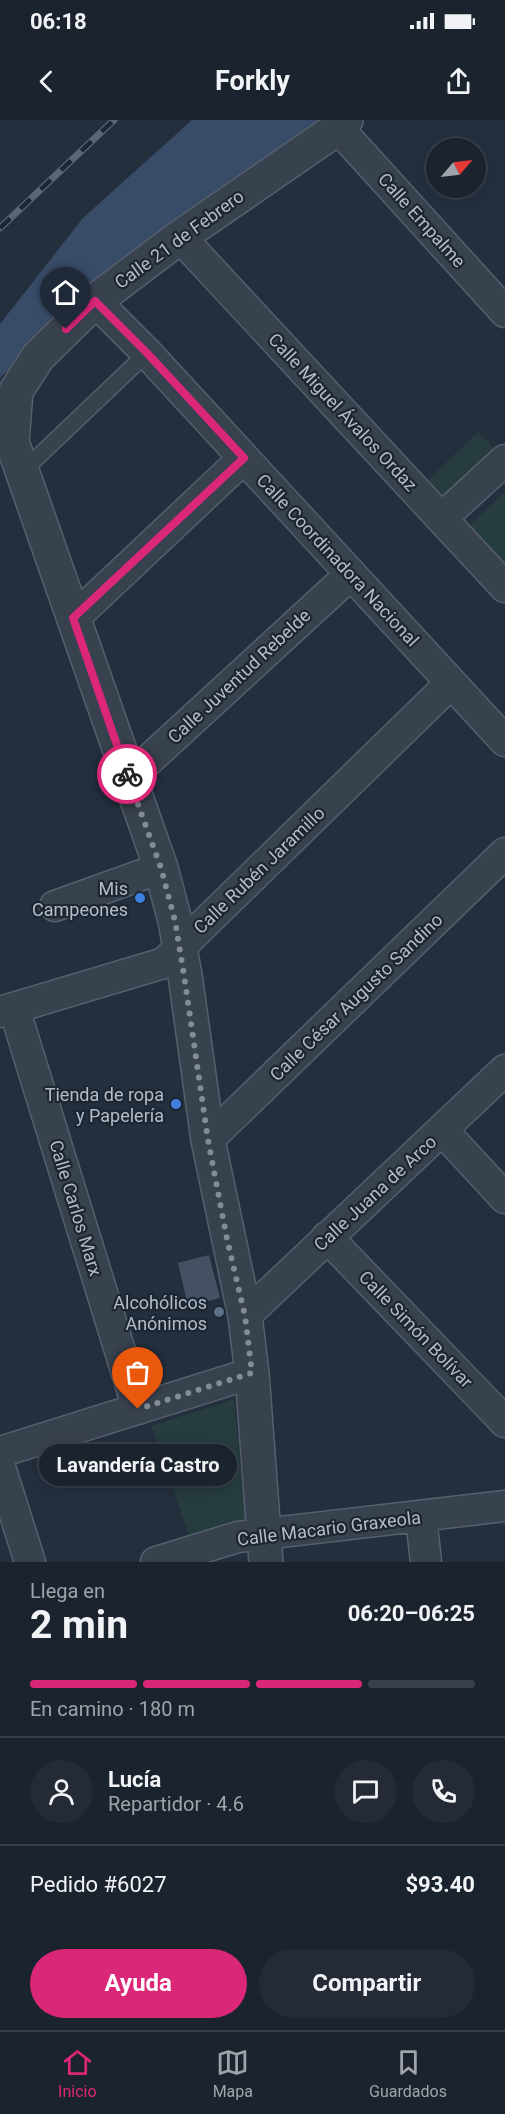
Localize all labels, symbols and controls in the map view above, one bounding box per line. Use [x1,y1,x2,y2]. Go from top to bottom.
text: 06:18 [30,9,87,34]
icon: back [30,65,63,98]
text: Forkly [215,65,290,97]
icon: share [442,65,475,98]
north arrow [426,138,486,198]
map controls [426,138,486,198]
street label: Calle Empalme [374,168,470,272]
street label: Calle 21 de Febrero [110,185,248,293]
pin [40,267,91,329]
icon: home [49,276,82,309]
street label: Calle Miguel Ávalos Ordaz [264,329,422,495]
street label: Calle Coordinadora Nacional [253,469,423,651]
street label: Calle Juventud Rebelde [163,605,315,747]
courier [97,744,157,804]
icon: bike [111,758,144,791]
street label: Calle Rubén Jaramillo [189,802,329,938]
place label: Mis Campeones [32,878,128,920]
marker: Mis Campeones [133,891,147,905]
street label: Calle César Augusto Sandino [265,909,447,1085]
place label: Tienda de ropa y Papelería [45,1084,164,1126]
marker: Tienda de ropa y Papelería [169,1097,183,1111]
street label: Calle Juana de Arco [309,1131,441,1255]
street label: Calle Carlos Marx [45,1138,107,1278]
street label: Calle Simón Bolívar [355,1266,477,1392]
place label: Alcohólicos Anónimos [113,1292,207,1334]
marker: Alcohólicos Anónimos [212,1305,226,1319]
pin [112,1347,163,1409]
icon: bag [121,1356,154,1389]
callout: Lavandería Castro [39,1445,237,1487]
text: Lavandería Castro [57,1453,219,1477]
street label: Calle Macario Graxeola [236,1506,422,1550]
text: Llega en [30,1579,105,1603]
text: 06:20–06:25 [348,1601,475,1626]
text: 2 min [30,1602,128,1648]
text: En camino · 180 m [30,1697,195,1721]
button: person [30,1760,93,1823]
button: chat [334,1760,397,1823]
button: phone [412,1760,475,1823]
text: Lucía [108,1767,161,1792]
text: Repartidor · 4.6 [108,1792,244,1816]
text: Pedido #6027 [30,1872,167,1897]
text: $93.40 [406,1872,475,1897]
button: Ayuda [30,1949,247,2018]
button: Compartir [259,1949,475,2018]
tab: Inicio [58,2046,97,2101]
tab: Mapa [213,2046,253,2101]
tab: Guardados [369,2046,447,2101]

